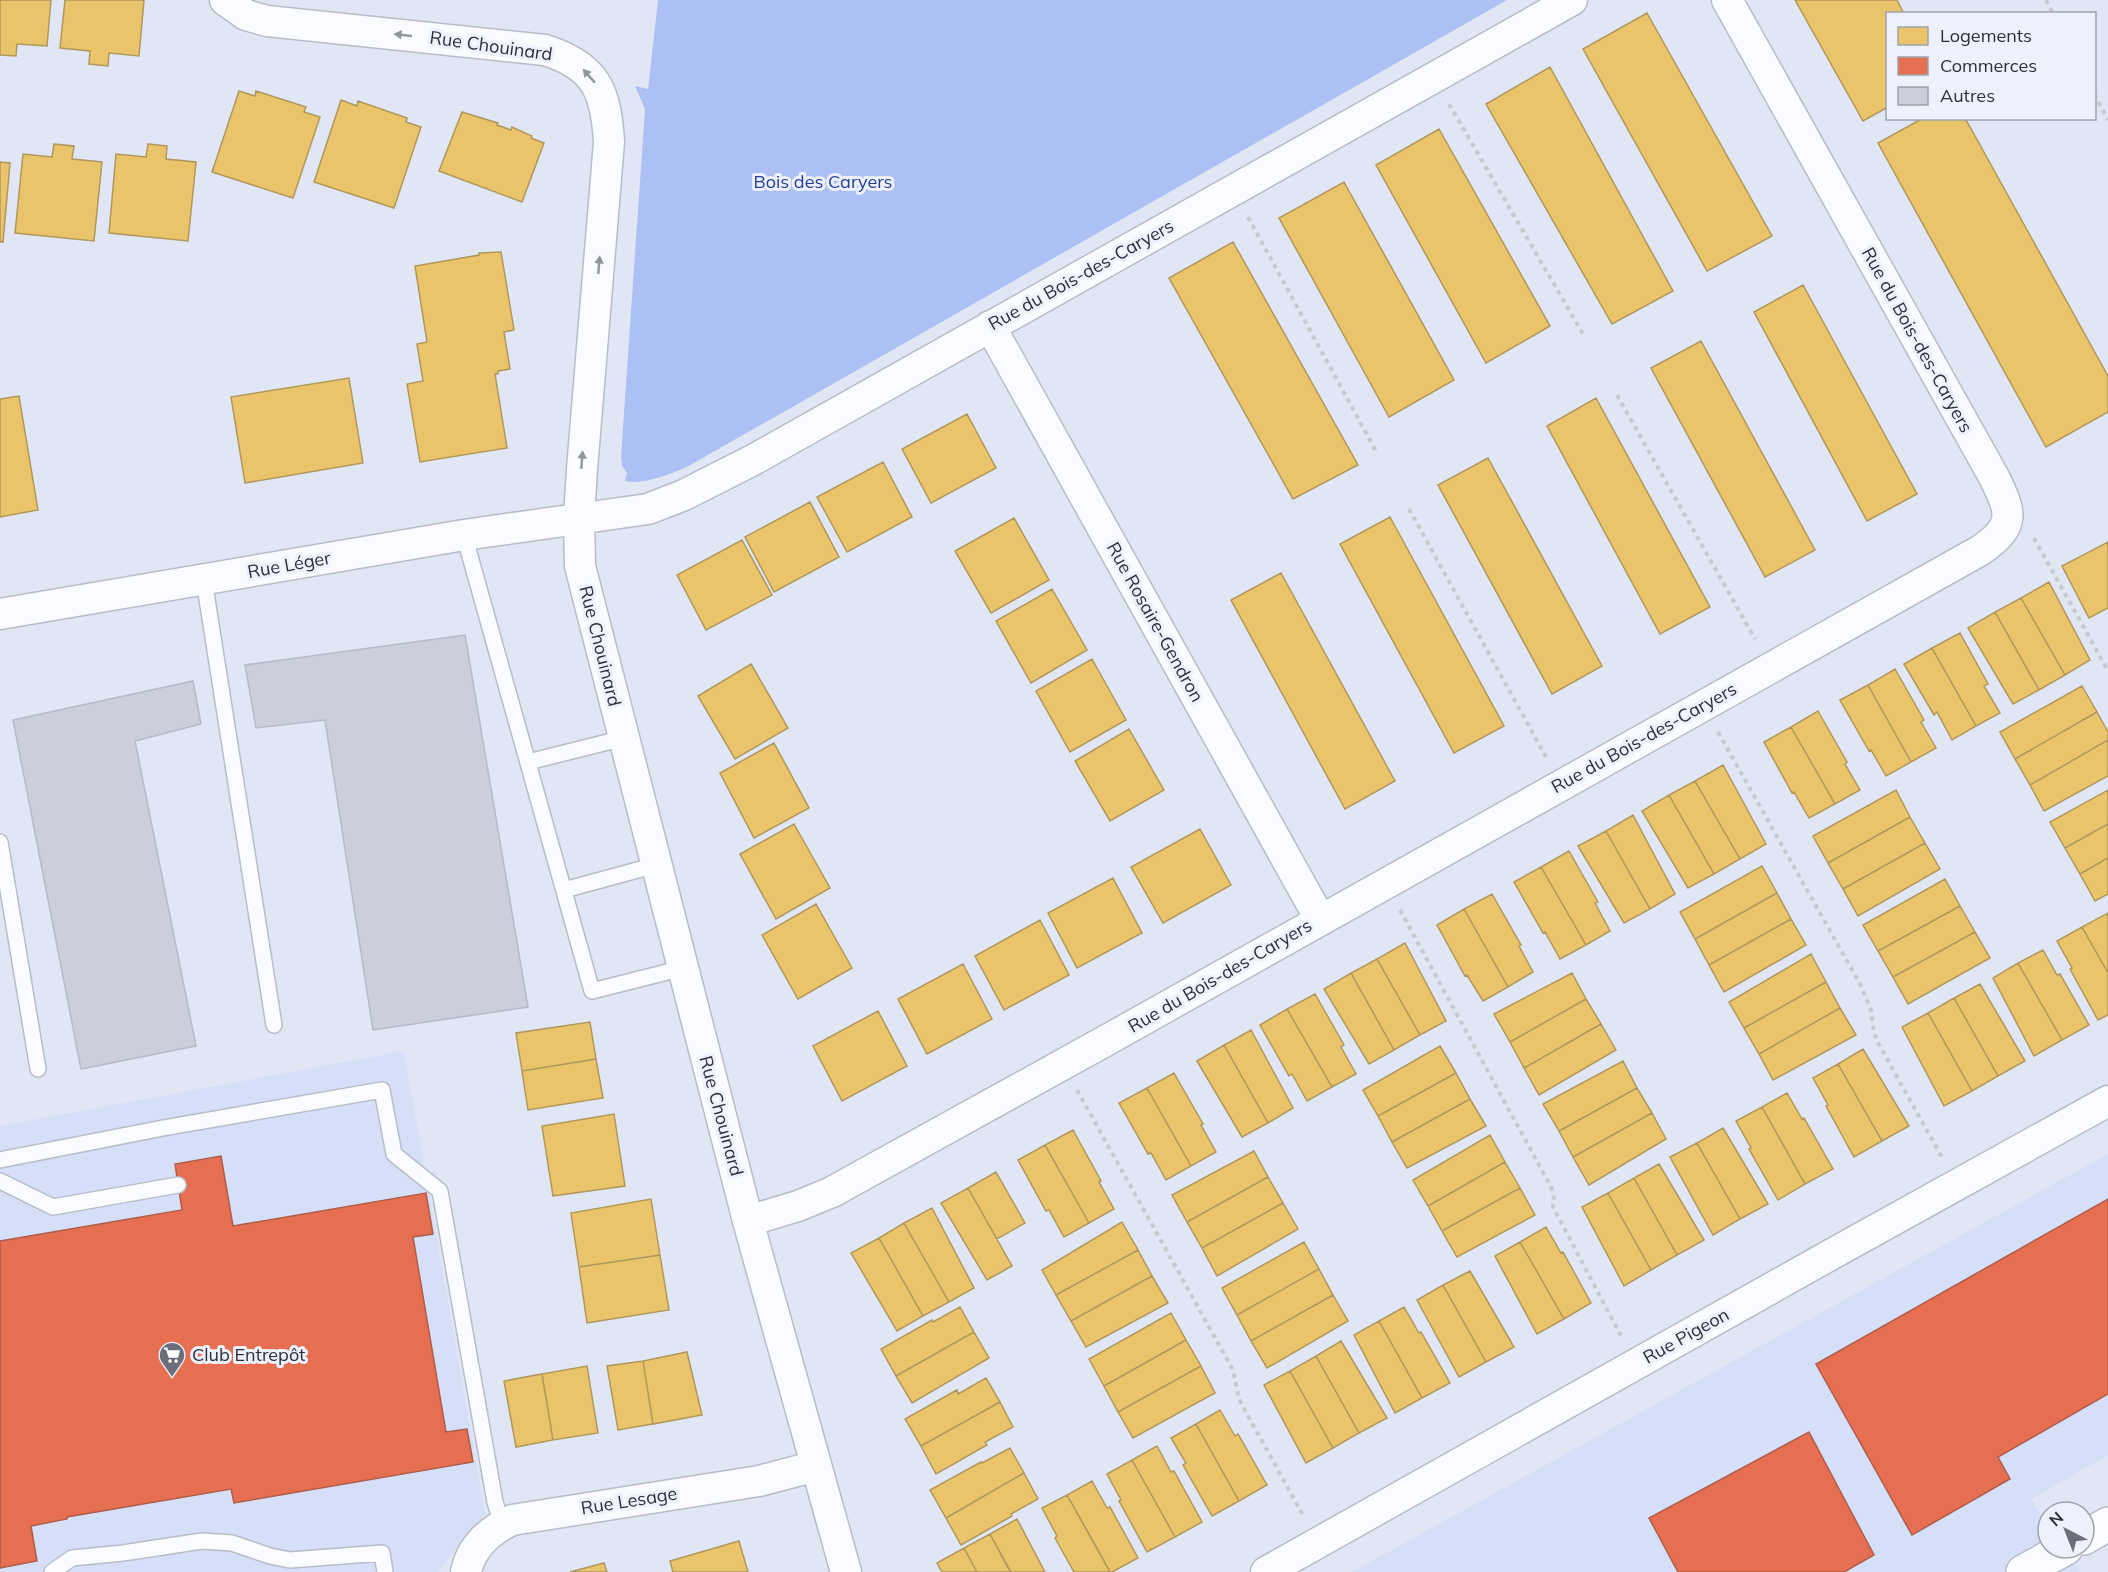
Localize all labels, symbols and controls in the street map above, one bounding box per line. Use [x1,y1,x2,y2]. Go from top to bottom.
legend [1886,12,2096,120]
text: Logements [1940,24,2032,47]
street label: Rue Chouinard [428,26,554,66]
one-way arrow [393,30,412,40]
text: Commerces [1940,54,2037,77]
one-way arrow [583,69,596,84]
text: Autres [1940,84,1995,107]
park label: Bois des Caryers [753,170,893,193]
street label: Rue du Bois-des-Caryers [984,214,1178,335]
street label: Rue du Bois-des-Caryers [1857,243,1978,437]
one-way arrow [594,256,603,275]
one-way arrow [578,450,587,469]
street label: Rue Rosaire-Gendron [1102,538,1209,706]
street label: Rue Léger [246,546,333,583]
street label: Rue Chouinard [574,583,627,709]
street label: Rue du Bois-des-Caryers [1547,677,1741,798]
street label: Rue du Bois-des-Caryers [1124,913,1316,1038]
street label: Rue Chouinard [694,1053,749,1179]
street label: Rue Pigeon [1639,1303,1733,1369]
supermarket icon: Club Entrepôt [157,1340,187,1378]
place label: Club Entrepôt [192,1343,305,1366]
street label: Rue Lesage [579,1482,679,1519]
north arrow [2036,1500,2096,1560]
text: N [2045,1507,2067,1530]

